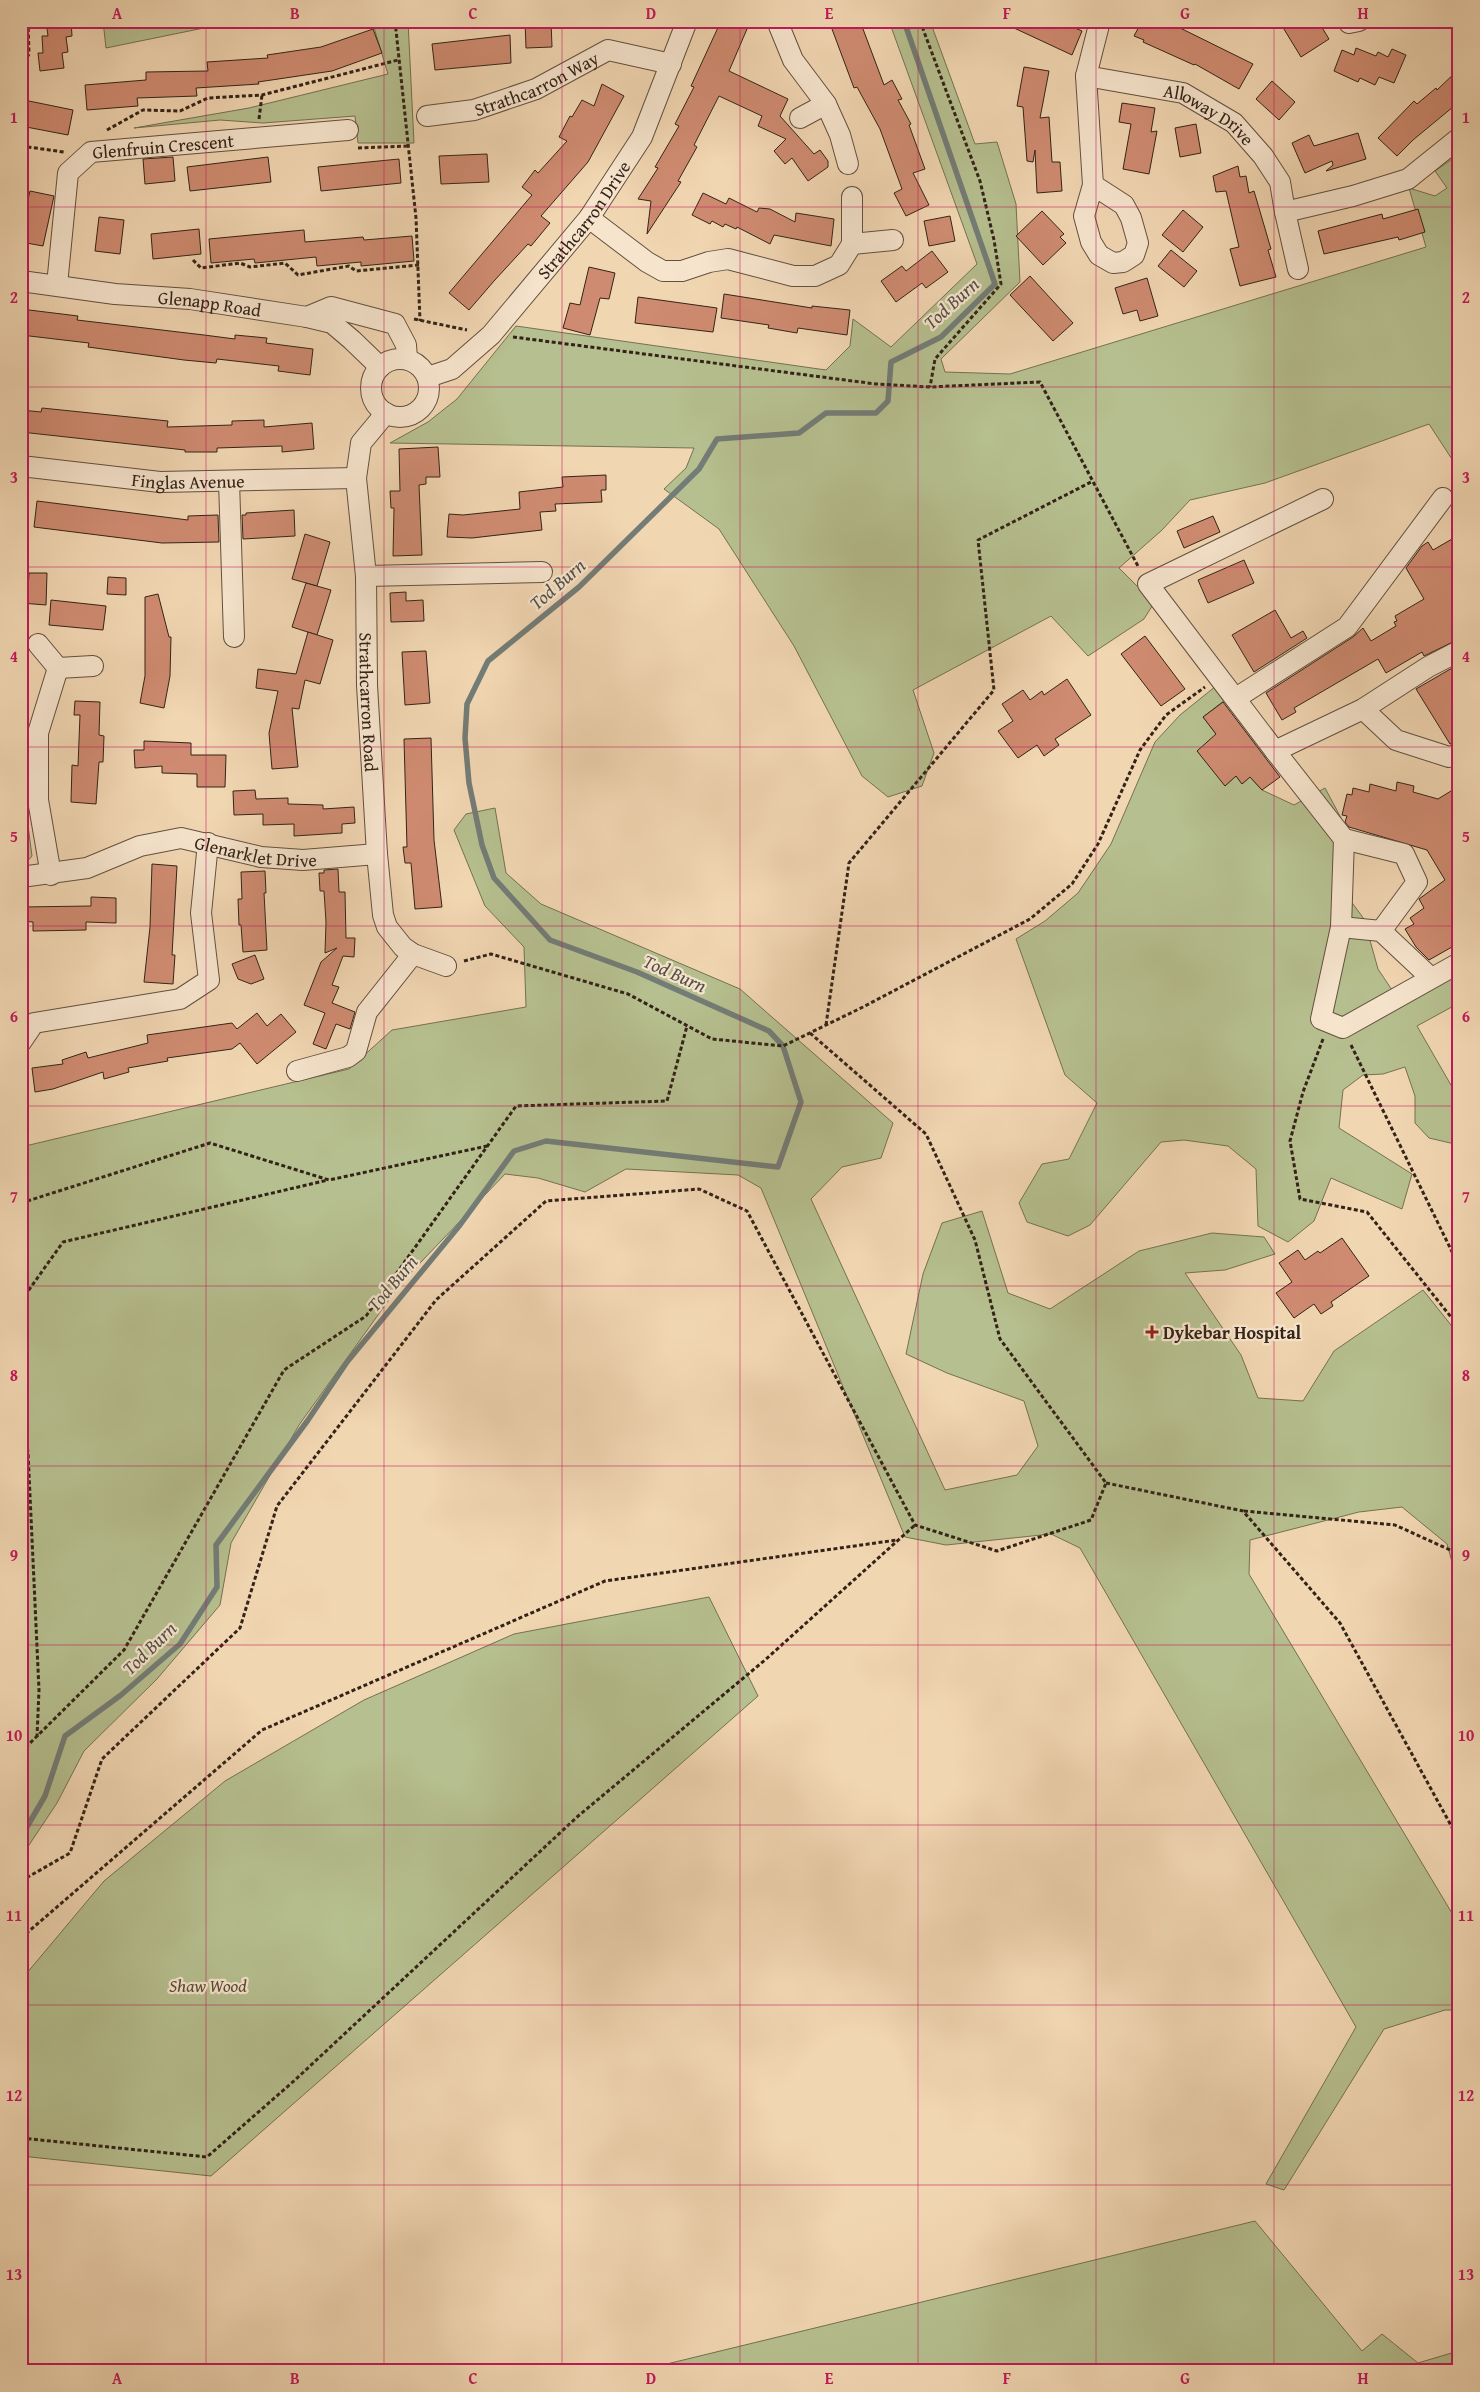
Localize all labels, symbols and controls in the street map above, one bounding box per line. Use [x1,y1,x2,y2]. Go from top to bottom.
text: A [112,1,123,25]
text: B [290,1,300,25]
text: C [468,1,478,25]
text: D [646,1,656,25]
text: E [825,1,834,25]
text: F [1003,1,1011,25]
text: G [1180,1,1190,25]
text: H [1357,1,1369,25]
street label: Strathcarron Way [470,44,603,123]
street label: Alloway Drive [1161,76,1261,151]
text: 1 [10,105,18,129]
text: 1 [1462,105,1470,129]
street label: Glenfruin Crescent [91,126,235,165]
street label: Strathcarron Drive [530,155,637,285]
water label: Tod Burn [917,270,985,336]
street label: Glenapp Road [157,283,263,323]
text: 2 [10,285,18,309]
text: 2 [1462,285,1470,309]
text: 3 [10,465,18,489]
street label: Finglas Avenue [130,465,245,496]
text: 3 [1462,465,1470,489]
water label: Tod Burn [523,551,592,616]
street label: Strathcarron Road [353,632,386,773]
text: 4 [10,644,18,668]
text: 4 [1462,644,1470,668]
text: 5 [10,824,18,848]
text: 5 [1462,824,1470,848]
street label: Glenarklet Drive [192,828,318,874]
water label: Tod Burn [639,947,711,999]
text: 6 [10,1004,18,1028]
text: 6 [1462,1004,1470,1028]
text: 7 [10,1184,18,1208]
text: 7 [1462,1184,1470,1208]
water label: Tod Burn [360,1248,424,1317]
place label: Dykebar Hospital [1163,1319,1302,1346]
marker: Dykebar Hospital [1145,1325,1159,1339]
text: 8 [10,1363,18,1387]
text: 8 [1462,1363,1470,1387]
text: 9 [10,1543,18,1567]
text: 9 [1462,1543,1470,1567]
water label: Tod Burn [115,1615,183,1681]
text: 10 [6,1723,22,1747]
text: 10 [1458,1723,1474,1747]
text: 11 [6,1903,22,1927]
text: 11 [1458,1903,1474,1927]
park label: Shaw Wood [169,1972,247,1999]
text: 12 [6,2083,22,2107]
text: 12 [1458,2083,1474,2107]
text: 13 [6,2262,22,2286]
text: 13 [1458,2262,1474,2286]
text: A [112,2366,123,2390]
text: B [290,2366,300,2390]
text: C [468,2366,478,2390]
text: D [646,2366,656,2390]
text: E [825,2366,834,2390]
text: F [1003,2366,1011,2390]
text: G [1180,2366,1190,2390]
text: H [1357,2366,1369,2390]

